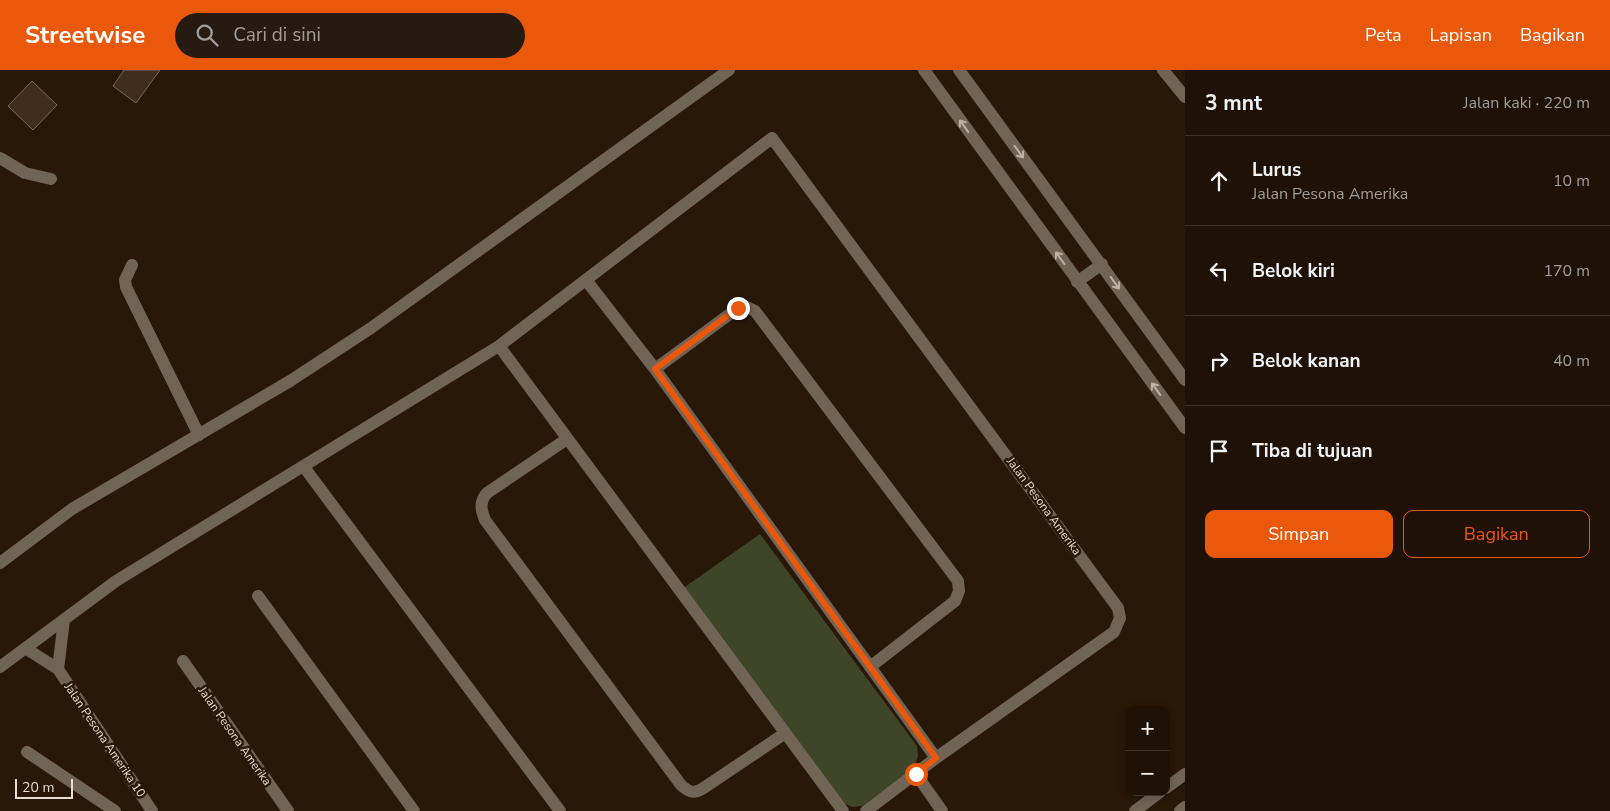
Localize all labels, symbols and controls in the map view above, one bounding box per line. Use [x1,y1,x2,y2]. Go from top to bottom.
search box [175,13,525,58]
text: Streetwise [25,19,145,51]
icon: search [193,21,221,49]
text: Cari di sini [233,22,321,48]
text: Peta [1365,23,1401,47]
text: Lapisan [1429,23,1492,47]
text: Bagikan [1520,23,1585,47]
text: 3 mnt [1205,89,1262,117]
text: Jalan kaki · 220 m [1463,92,1590,114]
one-way arrow [959,120,970,133]
one-way arrow [1014,145,1025,158]
text: Lurus [1252,157,1301,183]
icon: ahead [1205,167,1233,195]
text: 10 m [1553,170,1590,192]
text: Jalan Pesona Amerika [1252,183,1408,205]
one-way arrow [1055,251,1065,265]
icon: left [1205,257,1233,285]
text: Belok kiri [1252,258,1335,284]
text: 170 m [1543,260,1590,282]
one-way arrow [1110,276,1120,290]
route end [727,297,750,320]
icon: right [1205,347,1233,375]
text: Belok kanan [1252,348,1361,374]
text: 40 m [1553,350,1590,372]
one-way arrow [1151,382,1161,396]
icon: arrive [1205,437,1233,465]
text: Tiba di tujuan [1252,438,1373,464]
street label: Jalan Pesona Amerika [1002,453,1085,558]
button: Simpan [1205,510,1393,558]
button: Bagikan [1403,510,1590,558]
street label: Jalan Pesona Amerika 10 [60,679,149,800]
street label: Jalan Pesona Amerika [194,683,275,789]
map controls [1125,706,1170,796]
button: + [1125,706,1170,751]
button: − [1125,751,1170,796]
route start [905,763,928,786]
scale bar [15,776,72,799]
text: 20 m [22,778,54,797]

